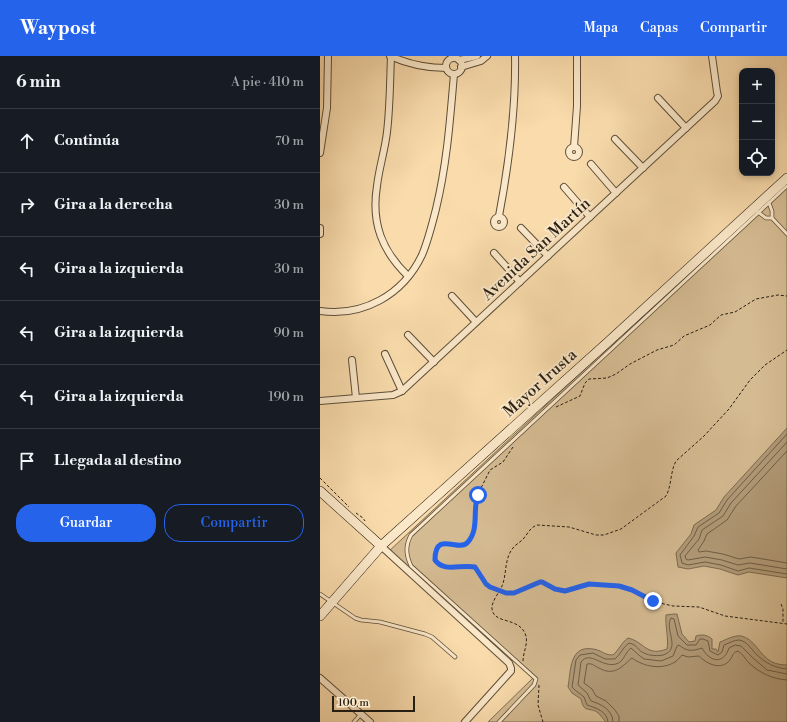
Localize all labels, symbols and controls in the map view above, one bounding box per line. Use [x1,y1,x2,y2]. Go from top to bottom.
text: Waypost [20,16,96,40]
text: Mapa [583,19,618,37]
text: Capas [640,19,678,37]
text: Compartir [700,19,767,37]
map controls [739,68,775,176]
button: + [739,68,775,104]
text: 6 min [16,71,61,93]
text: A pie · 410 m [231,74,304,90]
button: − [739,104,775,140]
icon: ahead [16,130,38,152]
text: Continúa [54,131,119,150]
text: 70 m [275,133,304,149]
button: locate [739,140,775,176]
street label: Avenida San Martín [477,193,595,305]
icon: right [16,194,38,216]
text: Gira a la derecha [54,195,173,214]
text: 30 m [274,197,304,213]
icon: left [16,258,38,280]
text: Gira a la izquierda [54,259,184,278]
text: 30 m [274,261,304,277]
icon: left [16,322,38,344]
text: Gira a la izquierda [54,323,184,342]
text: 90 m [273,325,304,341]
street label: Mayor Irusta [499,344,582,421]
icon: left [16,386,38,408]
text: Gira a la izquierda [54,387,184,406]
text: 190 m [268,389,304,405]
icon: arrive [16,450,38,472]
text: Llegada al destino [54,451,182,470]
route start [469,486,487,504]
button: Guardar [16,504,156,542]
button: Compartir [164,504,304,542]
route end [644,592,662,610]
scale bar [332,694,415,713]
text: 100 m [338,696,369,710]

